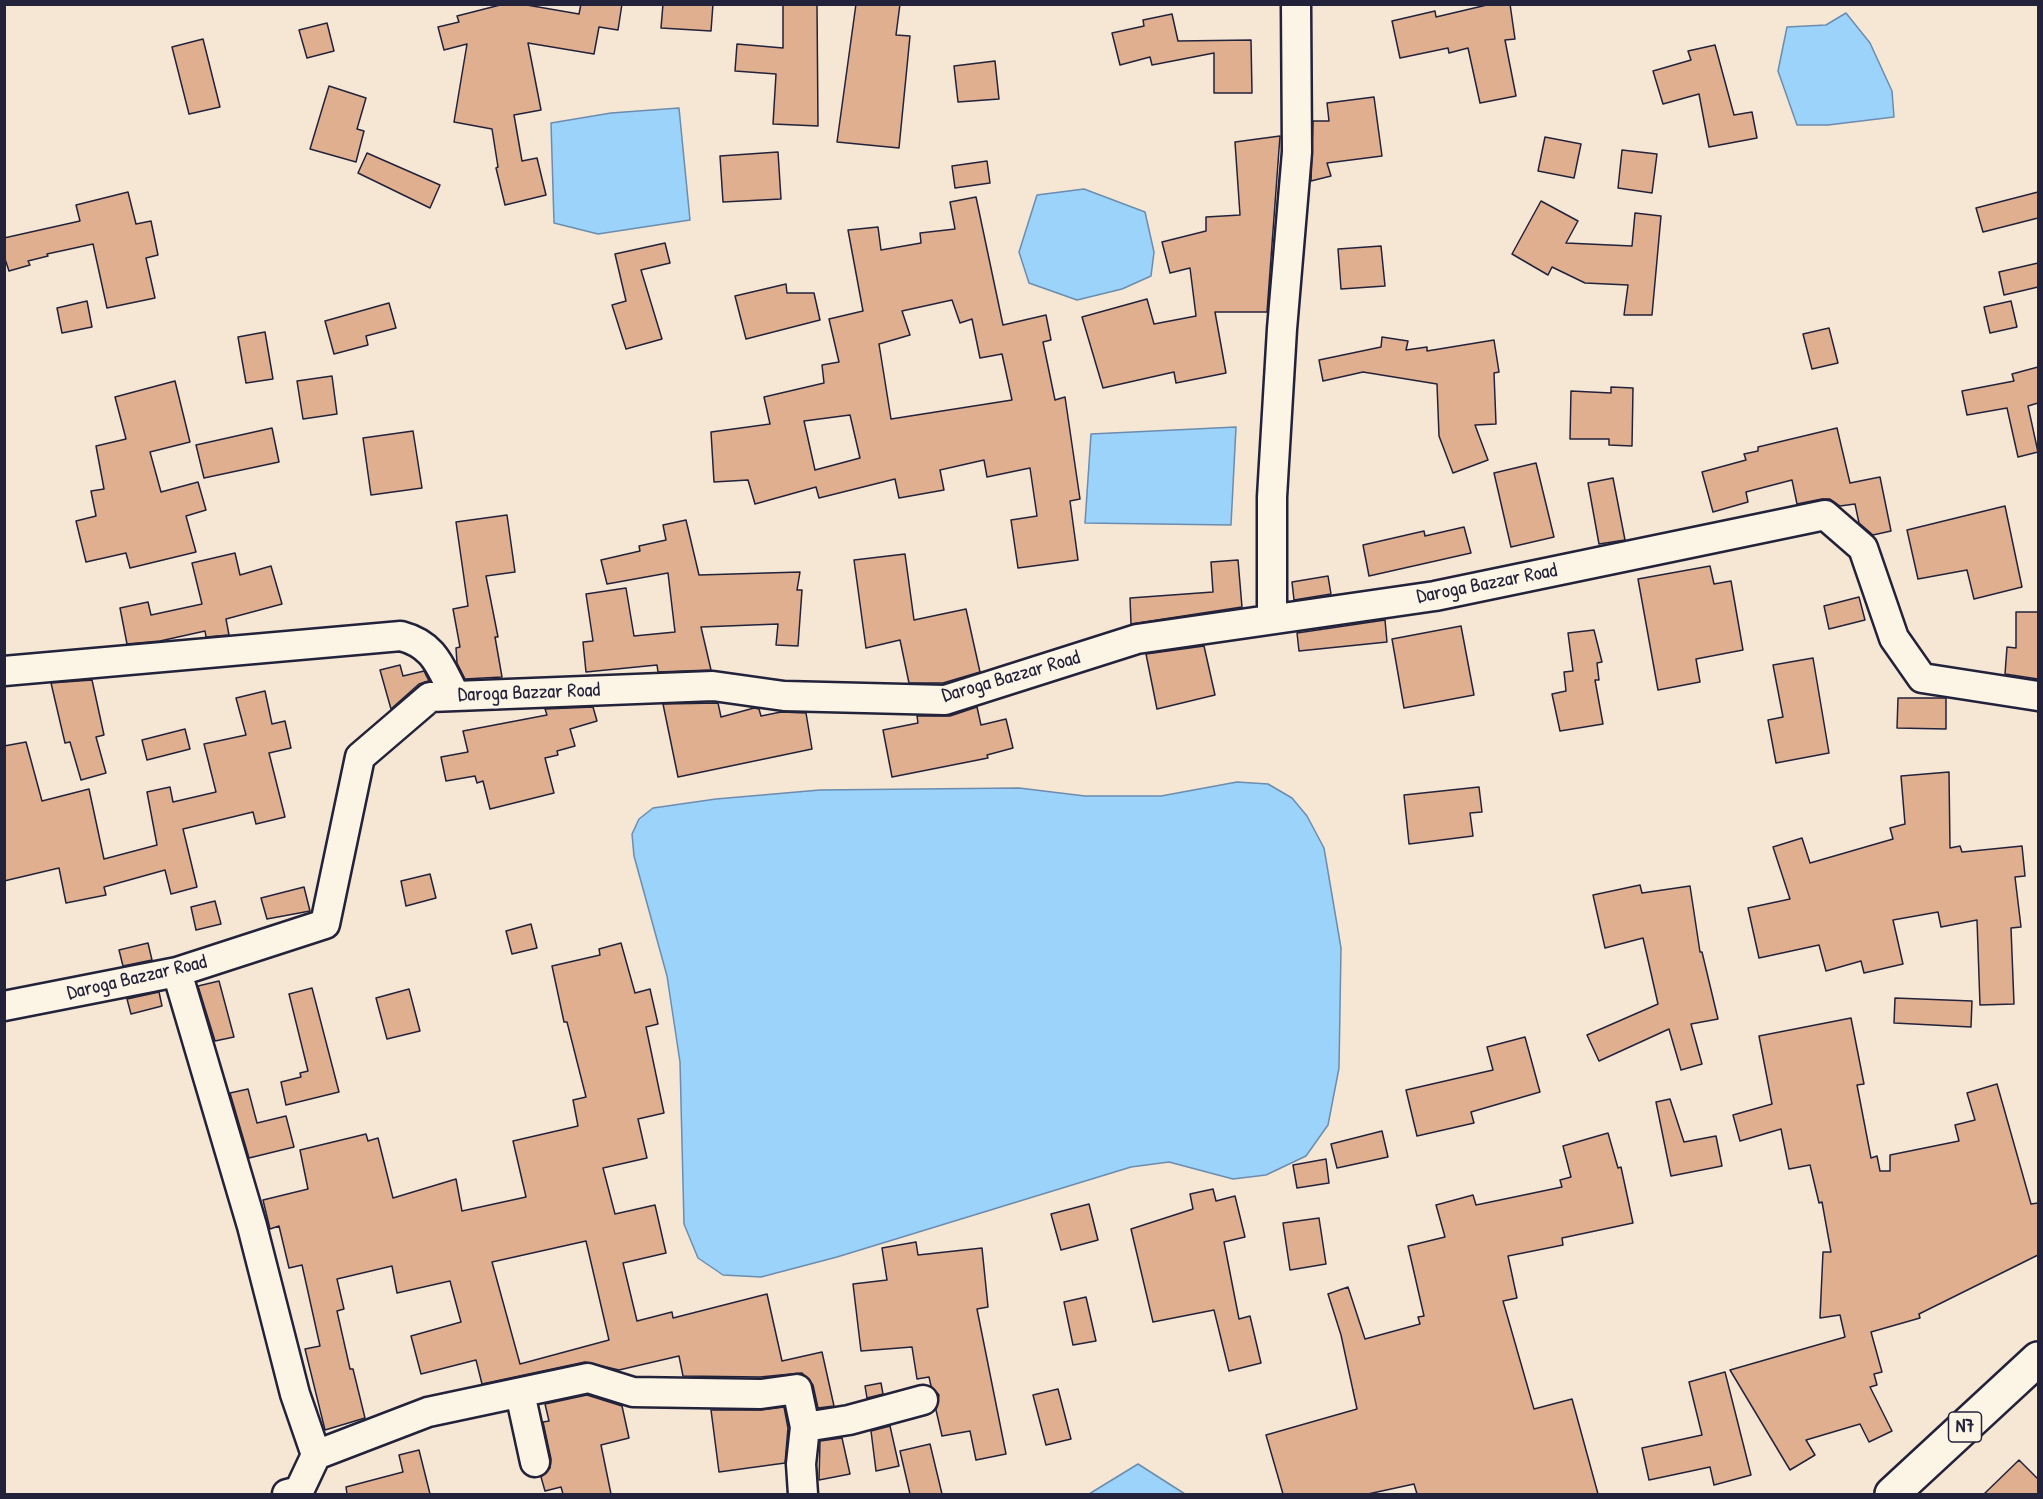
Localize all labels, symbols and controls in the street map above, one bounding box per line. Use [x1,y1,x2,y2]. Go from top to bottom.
street label: Daroga Bazzar Road [1415,559,1559,609]
street label: Daroga Bazzar Road [939,646,1083,708]
street label: Daroga Bazzar Road [457,679,601,707]
street label: Daroga Bazzar Road [65,950,209,1006]
road number: N7 [1948,1412,1982,1442]

